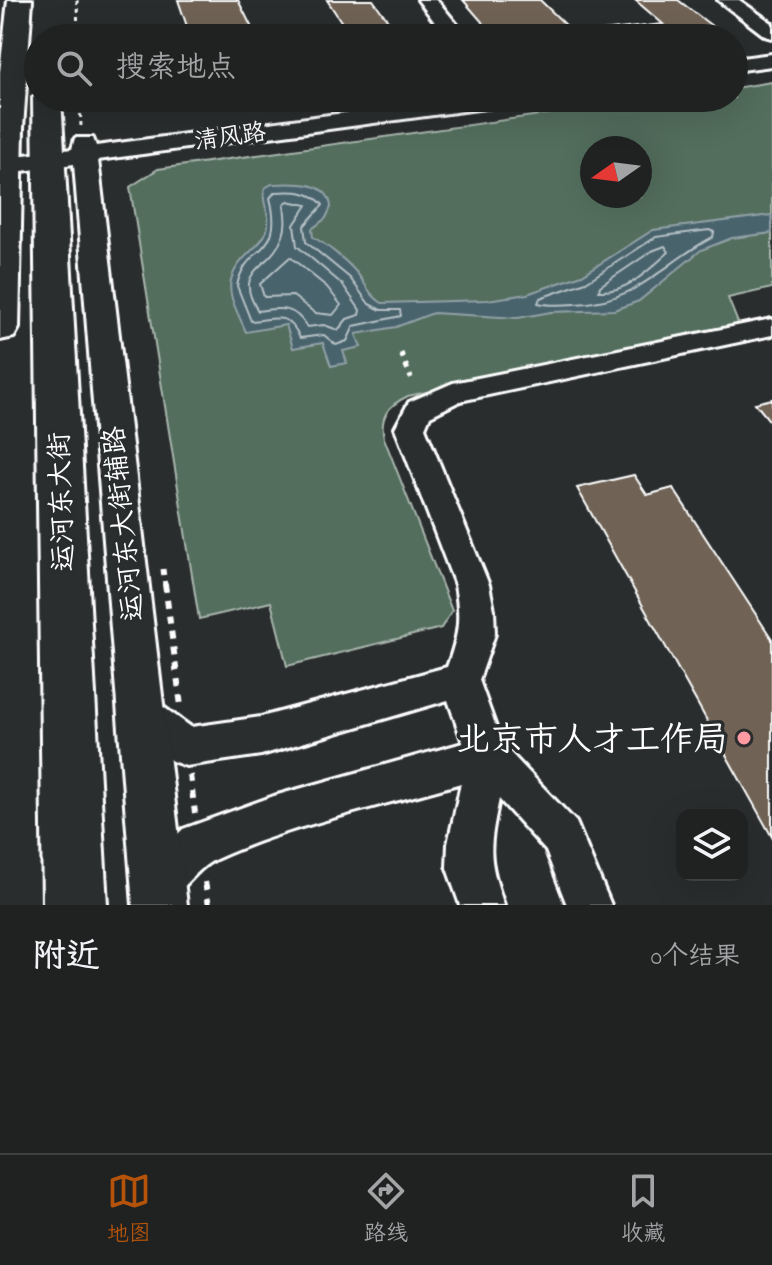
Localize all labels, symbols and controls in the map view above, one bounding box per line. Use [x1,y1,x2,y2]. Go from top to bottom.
search box [24,24,748,112]
icon: search [52,46,96,90]
text: 搜索地点 [116,47,236,91]
street label: 清风路 [192,116,268,161]
north arrow [580,136,652,208]
street label: 运河东大街辅路 [95,424,156,623]
street label: 运河东大街 [41,431,86,573]
place label: 北京市人才工作局 [456,717,728,767]
marker: 北京市人才工作局 [735,729,753,747]
map controls [676,809,748,881]
button: layers [676,809,748,881]
text: 附近 [32,933,100,983]
text: 0个结果 [651,939,740,977]
tab: 地图 [107,1169,151,1251]
tab: 路线 [364,1169,408,1251]
tab: 收藏 [621,1169,665,1251]

